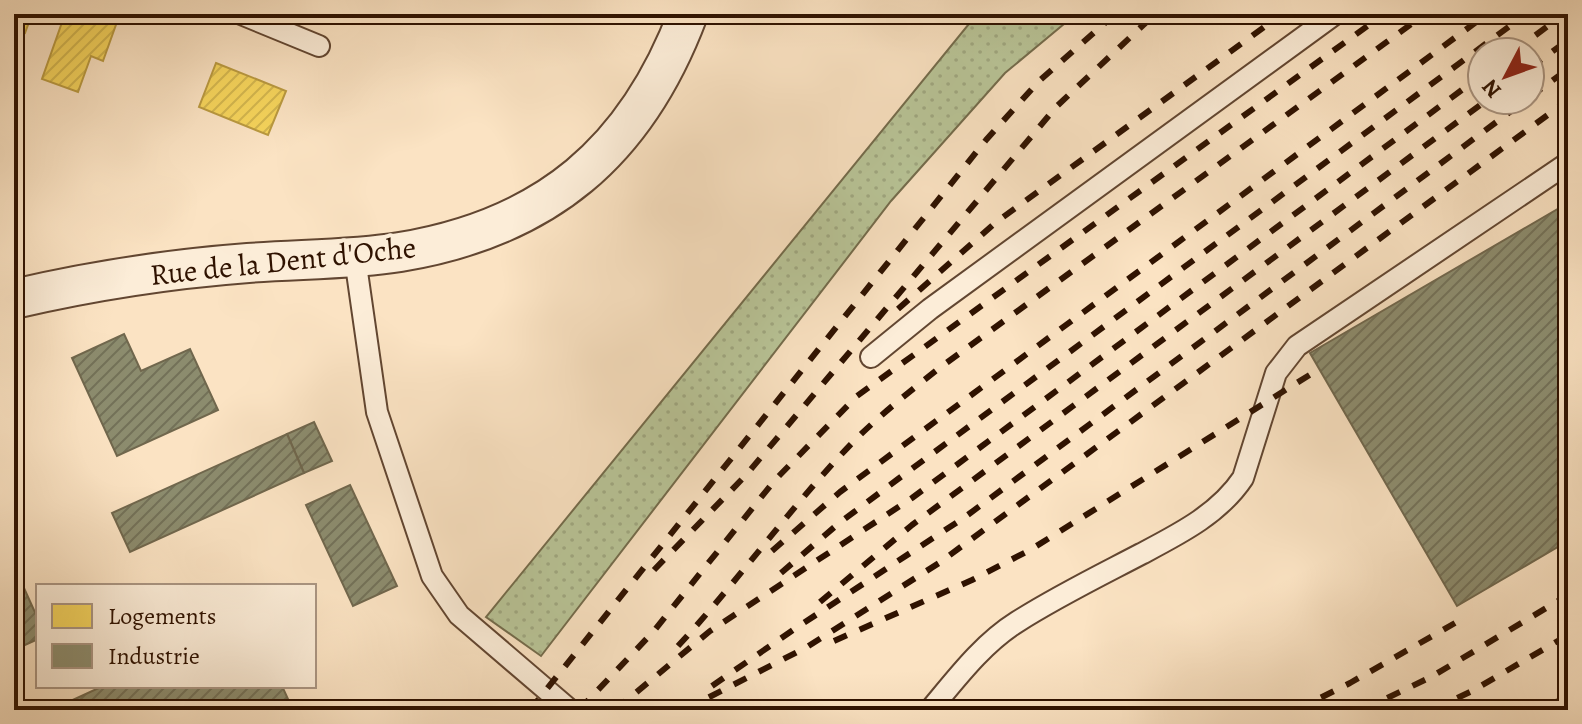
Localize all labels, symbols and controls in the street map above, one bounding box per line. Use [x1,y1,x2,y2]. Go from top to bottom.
north arrow [1466,36,1546,116]
text: N [1475,73,1508,104]
street label: Rue de la Dent d'Oche [148,227,418,295]
legend [36,584,316,688]
text: Logements [108,600,216,632]
text: Industrie [108,640,200,672]

